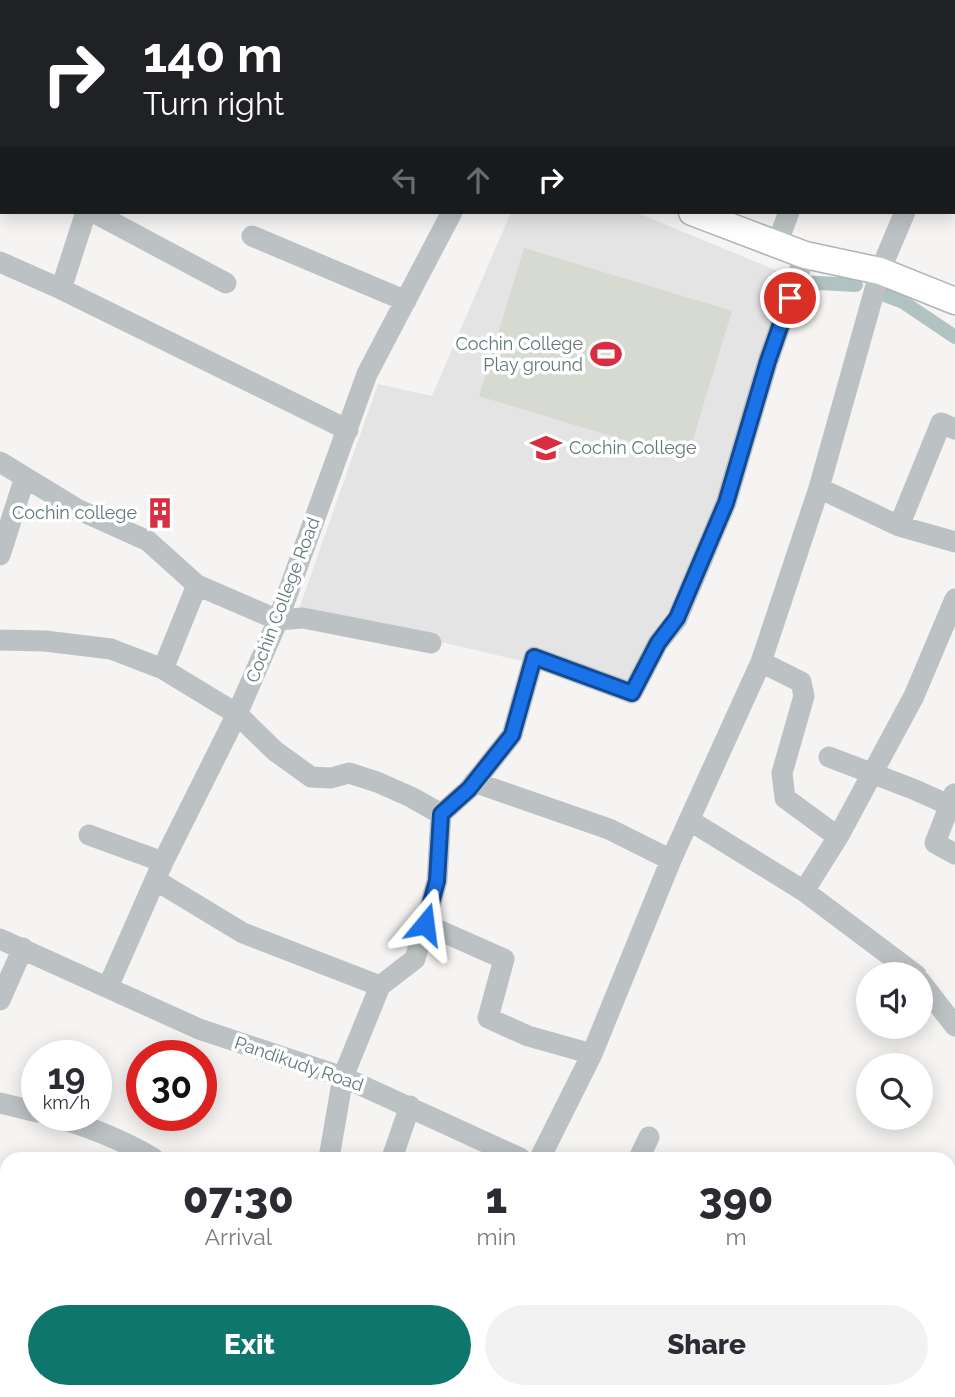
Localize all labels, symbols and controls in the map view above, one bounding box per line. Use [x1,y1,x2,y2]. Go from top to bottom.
text: 140 m [143,26,283,83]
icon: right [28,28,119,119]
text: Turn right [143,85,284,122]
icon: left [386,161,424,199]
icon: ahead [459,161,497,199]
icon: right [532,161,570,199]
pin [760,268,820,328]
icon: arrive [771,279,809,317]
place label: Cochin College Play ground [455,333,583,375]
sports icon: Cochin College Play ground [589,337,623,371]
school or university icon: Cochin College [529,431,563,465]
place label: Cochin College [569,437,697,458]
building icon: Cochin college [143,496,177,530]
place label: Cochin college [12,502,137,523]
street label: Cochin College Road [241,514,324,685]
position arrow [388,887,462,961]
map controls [856,962,933,1130]
button: sound [856,962,933,1039]
street label: Pandikudy Road [232,1032,366,1095]
speed limit sign: 30 [126,1040,217,1131]
button: search [856,1053,933,1130]
text: 19 [48,1056,85,1097]
text: km/h [43,1092,90,1113]
text: 07:30 [183,1174,294,1223]
text: 1 [485,1174,507,1223]
text: 390 [699,1174,773,1223]
text: Arrival [205,1223,272,1250]
text: min [477,1223,516,1250]
text: m [726,1223,747,1250]
button: Exit [28,1305,471,1385]
button: Share [485,1305,928,1385]

